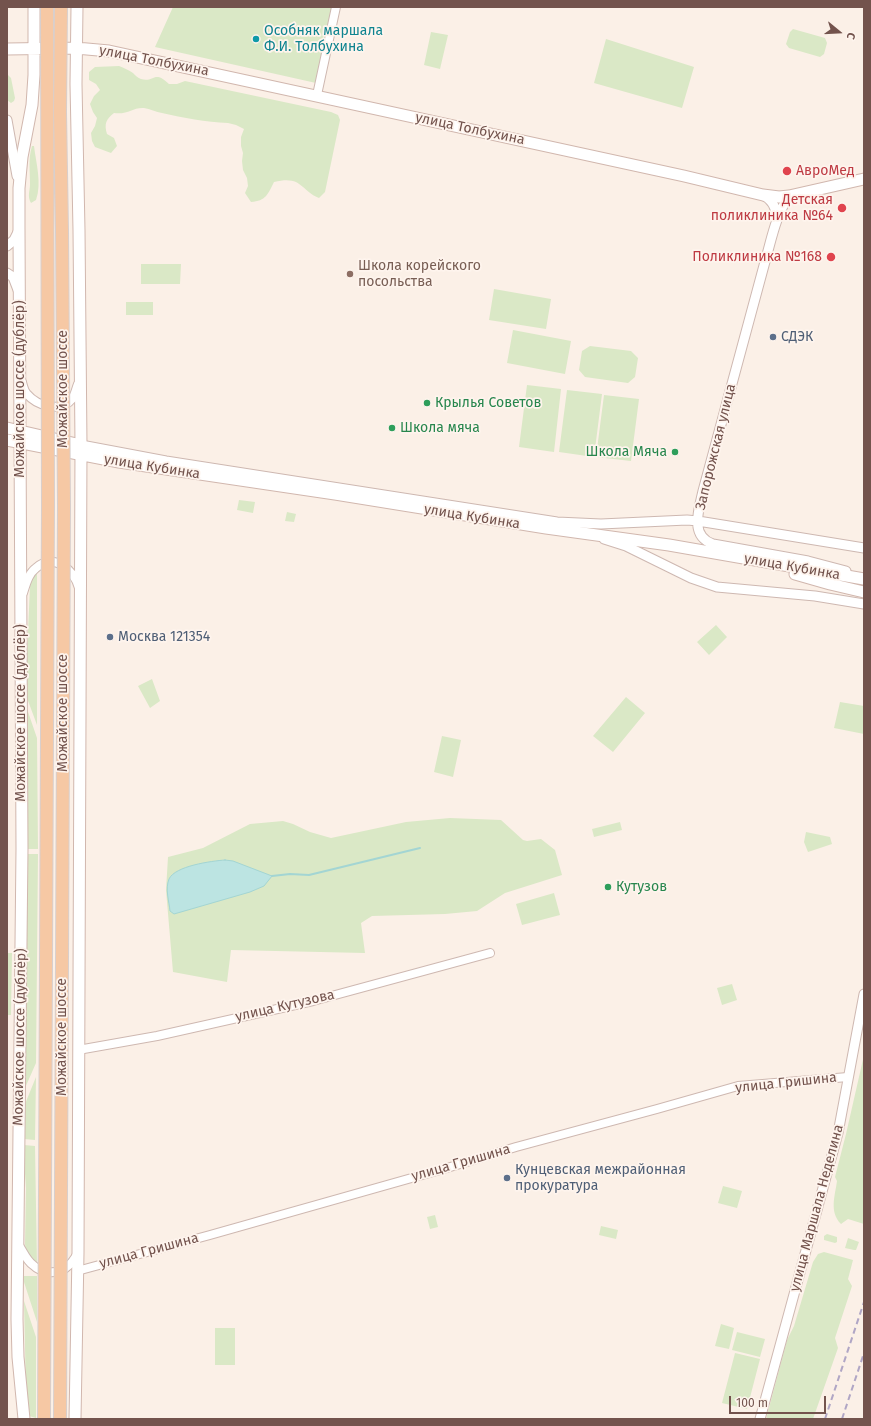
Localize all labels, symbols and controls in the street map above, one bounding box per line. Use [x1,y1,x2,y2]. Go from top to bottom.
north arrow [819,12,859,52]
place label: Особняк маршала Ф.И. Толбухина [264,23,383,56]
text: С [844,31,858,41]
marker: Особняк маршала Ф.И. Толбухина [251,34,261,44]
street label: улица Толбухина [98,42,210,80]
street label: улица Толбухина [414,109,526,149]
place label: АвроМед [796,163,855,179]
marker: АвроМед [781,165,793,177]
place label: Детская поликлиника №64 [711,192,833,224]
marker: Детская поликлиника №64 [836,202,848,214]
place label: Поликлиника №168 [692,249,822,265]
marker: Поликлиника №168 [825,251,837,263]
place label: Школа корейского посольства [358,258,481,290]
marker: Школа корейского посольства [345,269,355,279]
street label: Можайское шоссе (дублёр) [12,300,28,478]
place label: СДЭК [781,329,813,345]
street label: Можайское шоссе [55,330,71,448]
marker: СДЭК [768,332,778,342]
street label: Запорожская улица [692,382,740,512]
place label: Крылья Советов [435,395,541,411]
marker: Крылья Советов [422,398,432,408]
place label: Школа мяча [400,420,480,436]
marker: Школа мяча [387,423,397,433]
place label: Школа Мяча [586,444,667,460]
marker: Школа Мяча [670,447,680,457]
street label: улица Кубинка [103,451,201,483]
street label: улица Кубинка [423,501,521,533]
street label: улица Кубинка [743,550,841,584]
street label: Можайское шоссе (дублёр) [13,624,29,802]
place label: Москва 121354 [118,629,210,645]
marker: Москва 121354 [105,632,115,642]
street label: Можайское шоссе [55,654,71,772]
place label: Кутузов [616,879,667,895]
marker: Кутузов [603,882,613,892]
street label: Можайское шоссе (дублёр) [10,948,30,1126]
street label: Можайское шоссе [54,978,70,1096]
street label: улица Кутузова [234,986,336,1026]
street label: улица Гришина [734,1069,838,1097]
street label: улица Маршала Неделина [787,1123,847,1293]
street label: улица Гришина [410,1141,512,1185]
place label: Кунцевская межрайонная прокуратура [515,1162,686,1194]
marker: Кунцевская межрайонная прокуратура [502,1173,512,1183]
street label: улица Гришина [98,1230,200,1272]
scale bar [731,1388,828,1414]
text: 100 m [736,1396,768,1410]

